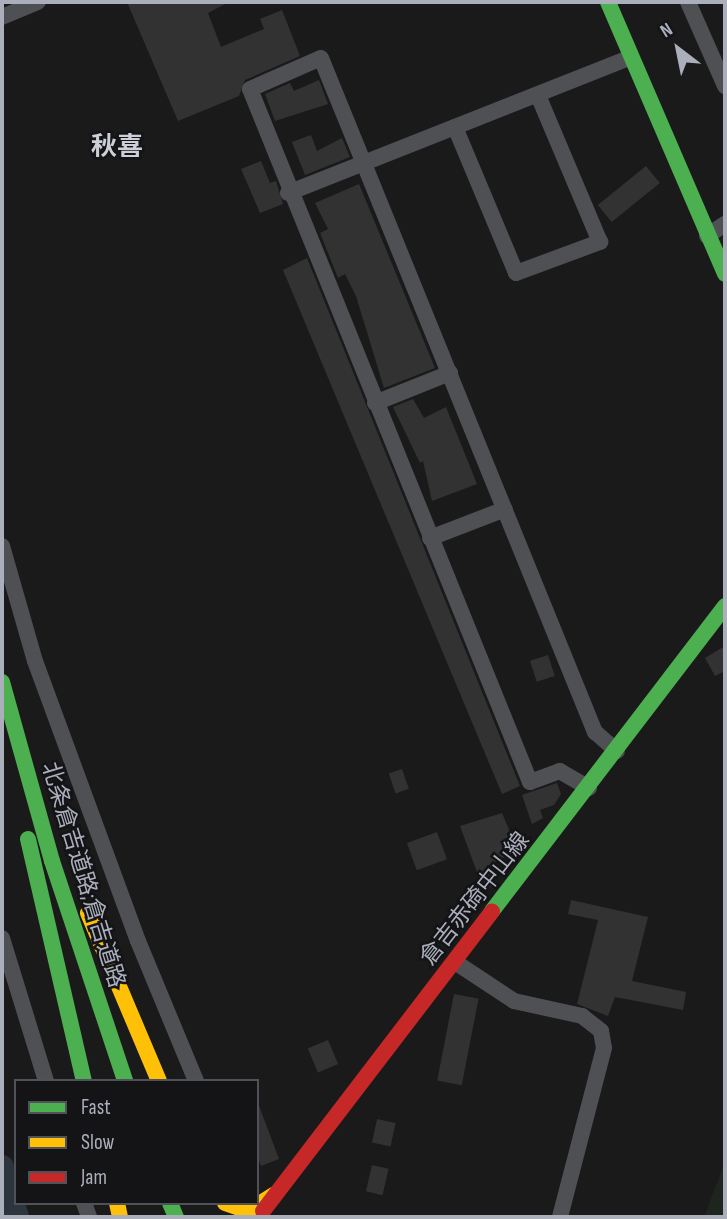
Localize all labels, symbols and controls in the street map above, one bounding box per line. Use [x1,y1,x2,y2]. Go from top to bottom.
north arrow [643,14,713,84]
text: N [656,18,677,43]
district label: 秋喜 [91,132,143,164]
street label: 北条倉吉道路;倉吉道路 [36,759,130,991]
street label: 倉吉赤碕中山線 [415,827,535,971]
legend [14,1079,259,1205]
text: Fast [81,1095,111,1120]
text: Slow [81,1130,114,1155]
text: Jam [81,1165,107,1190]

